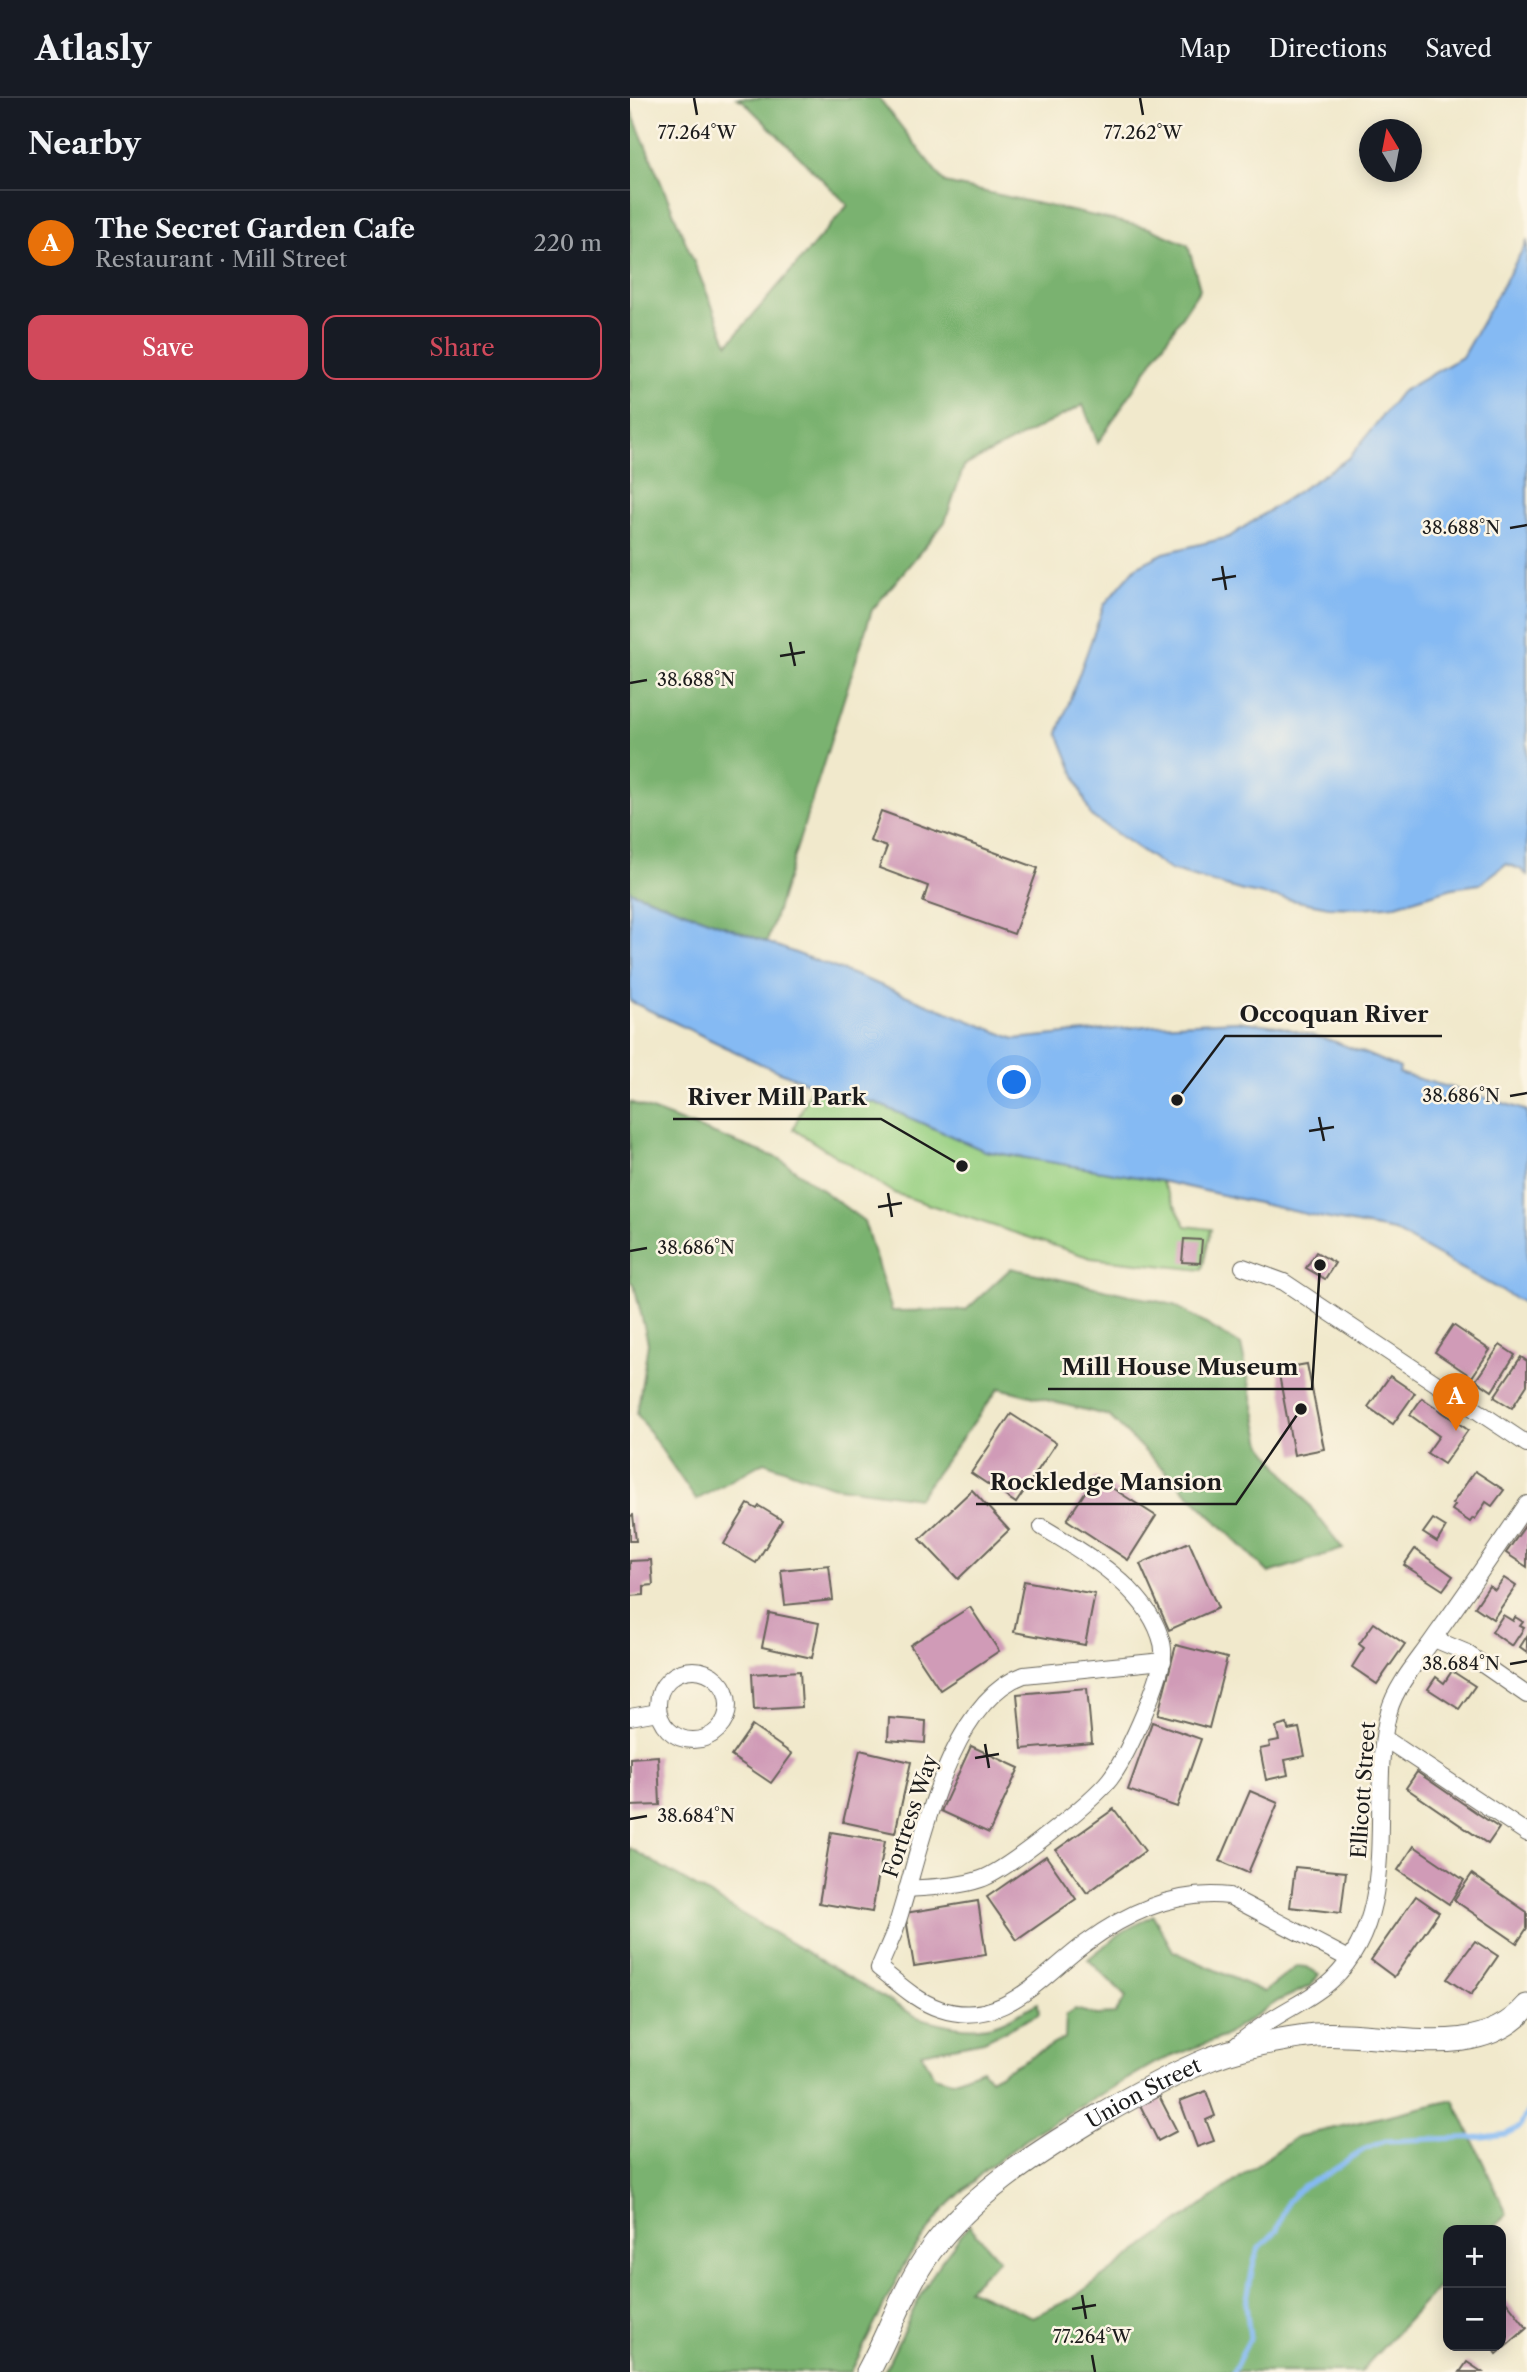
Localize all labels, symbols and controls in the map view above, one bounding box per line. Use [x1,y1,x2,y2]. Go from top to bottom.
text: Atlasly [35,28,151,69]
text: Map [1179,34,1231,63]
text: Directions [1269,34,1387,63]
text: Saved [1425,34,1492,63]
north arrow [1359,119,1422,182]
text: 77.264°W [658,122,737,144]
text: 77.262°W [1104,122,1184,144]
text: Nearby [28,125,141,162]
text: The Secret Garden Cafe [95,213,415,245]
text: A [42,229,60,257]
text: 220 m [533,229,602,257]
text: Restaurant · Mill Street [95,245,347,273]
button: Save [28,315,308,380]
button: Share [322,315,602,380]
text: 38.688°N [1422,517,1500,539]
text: 38.688°N [657,669,735,691]
callout: Occoquan River [1225,992,1442,1036]
text: Occoquan River [1239,1000,1429,1028]
your location [997,1065,1031,1099]
callout: River Mill Park [673,1075,881,1119]
text: River Mill Park [687,1083,868,1111]
text: 38.686°N [1422,1085,1500,1107]
text: 38.686°N [657,1237,735,1259]
callout: Mill House Museum [1048,1345,1312,1389]
text: Mill House Museum [1062,1353,1299,1381]
pin: A [1433,1373,1479,1431]
callout: Rockledge Mansion [976,1460,1236,1504]
text: Rockledge Mansion [990,1468,1222,1496]
text: 38.684°N [1422,1653,1500,1675]
street label: Ellicott Street [1346,1720,1380,1859]
street label: Fortress Way [877,1751,943,1881]
text: 38.684°N [657,1805,735,1827]
street label: Union Street [1081,2052,1205,2133]
map controls [1443,2225,1506,2351]
button: + [1443,2225,1506,2288]
button: − [1443,2288,1506,2351]
text: 77.264°W [1053,2326,1132,2348]

